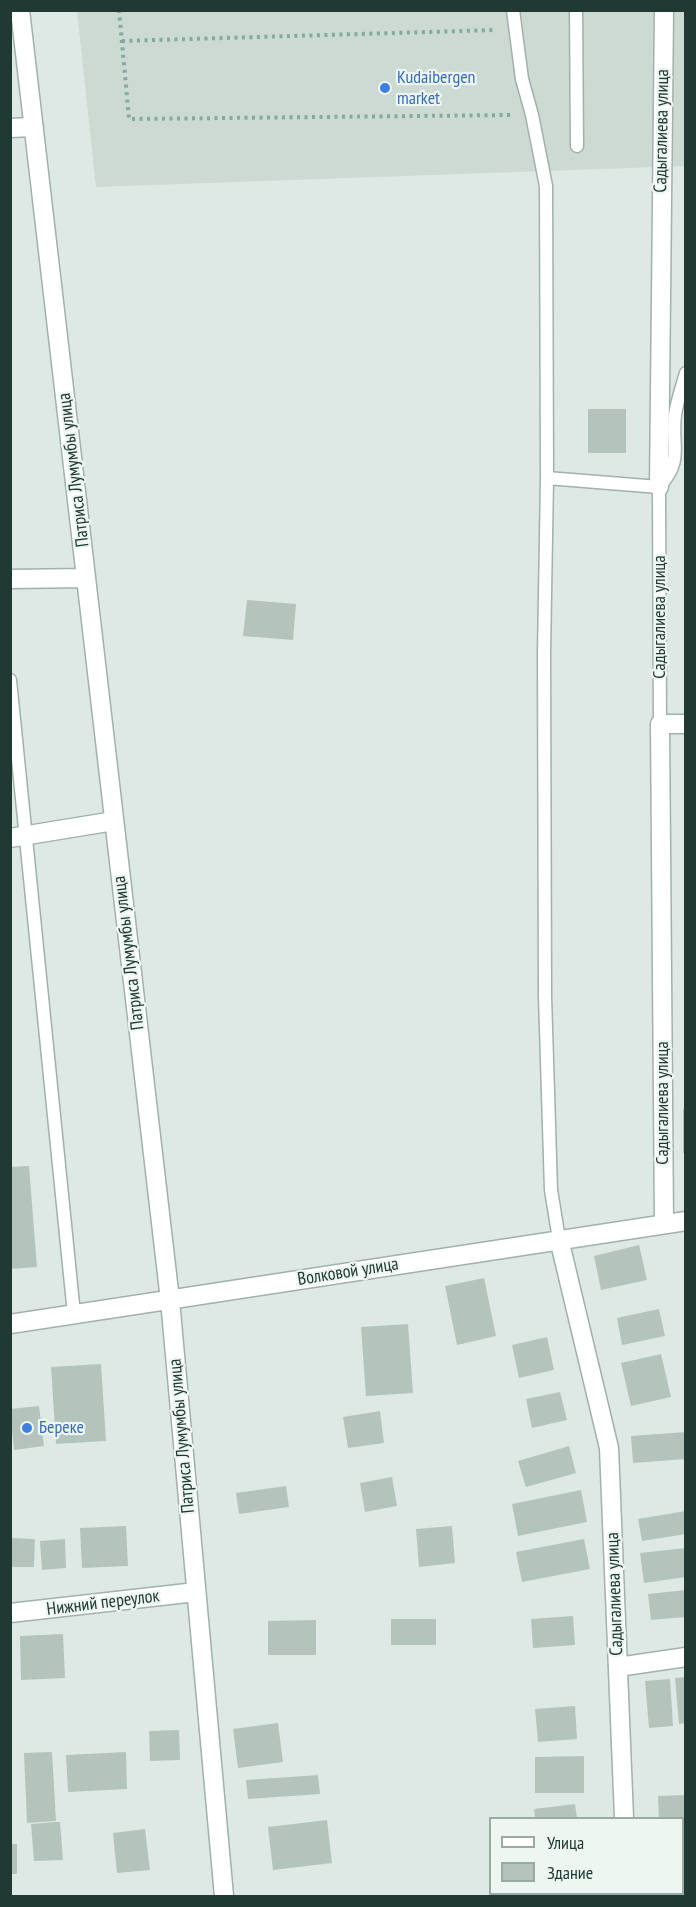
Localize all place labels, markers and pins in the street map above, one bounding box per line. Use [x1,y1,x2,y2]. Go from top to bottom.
place label: Kudaibergen market [397,67,475,110]
marker: Kudaibergen market [378,81,392,95]
place label: Береке [39,1417,84,1439]
marker: Береке [20,1421,34,1435]

